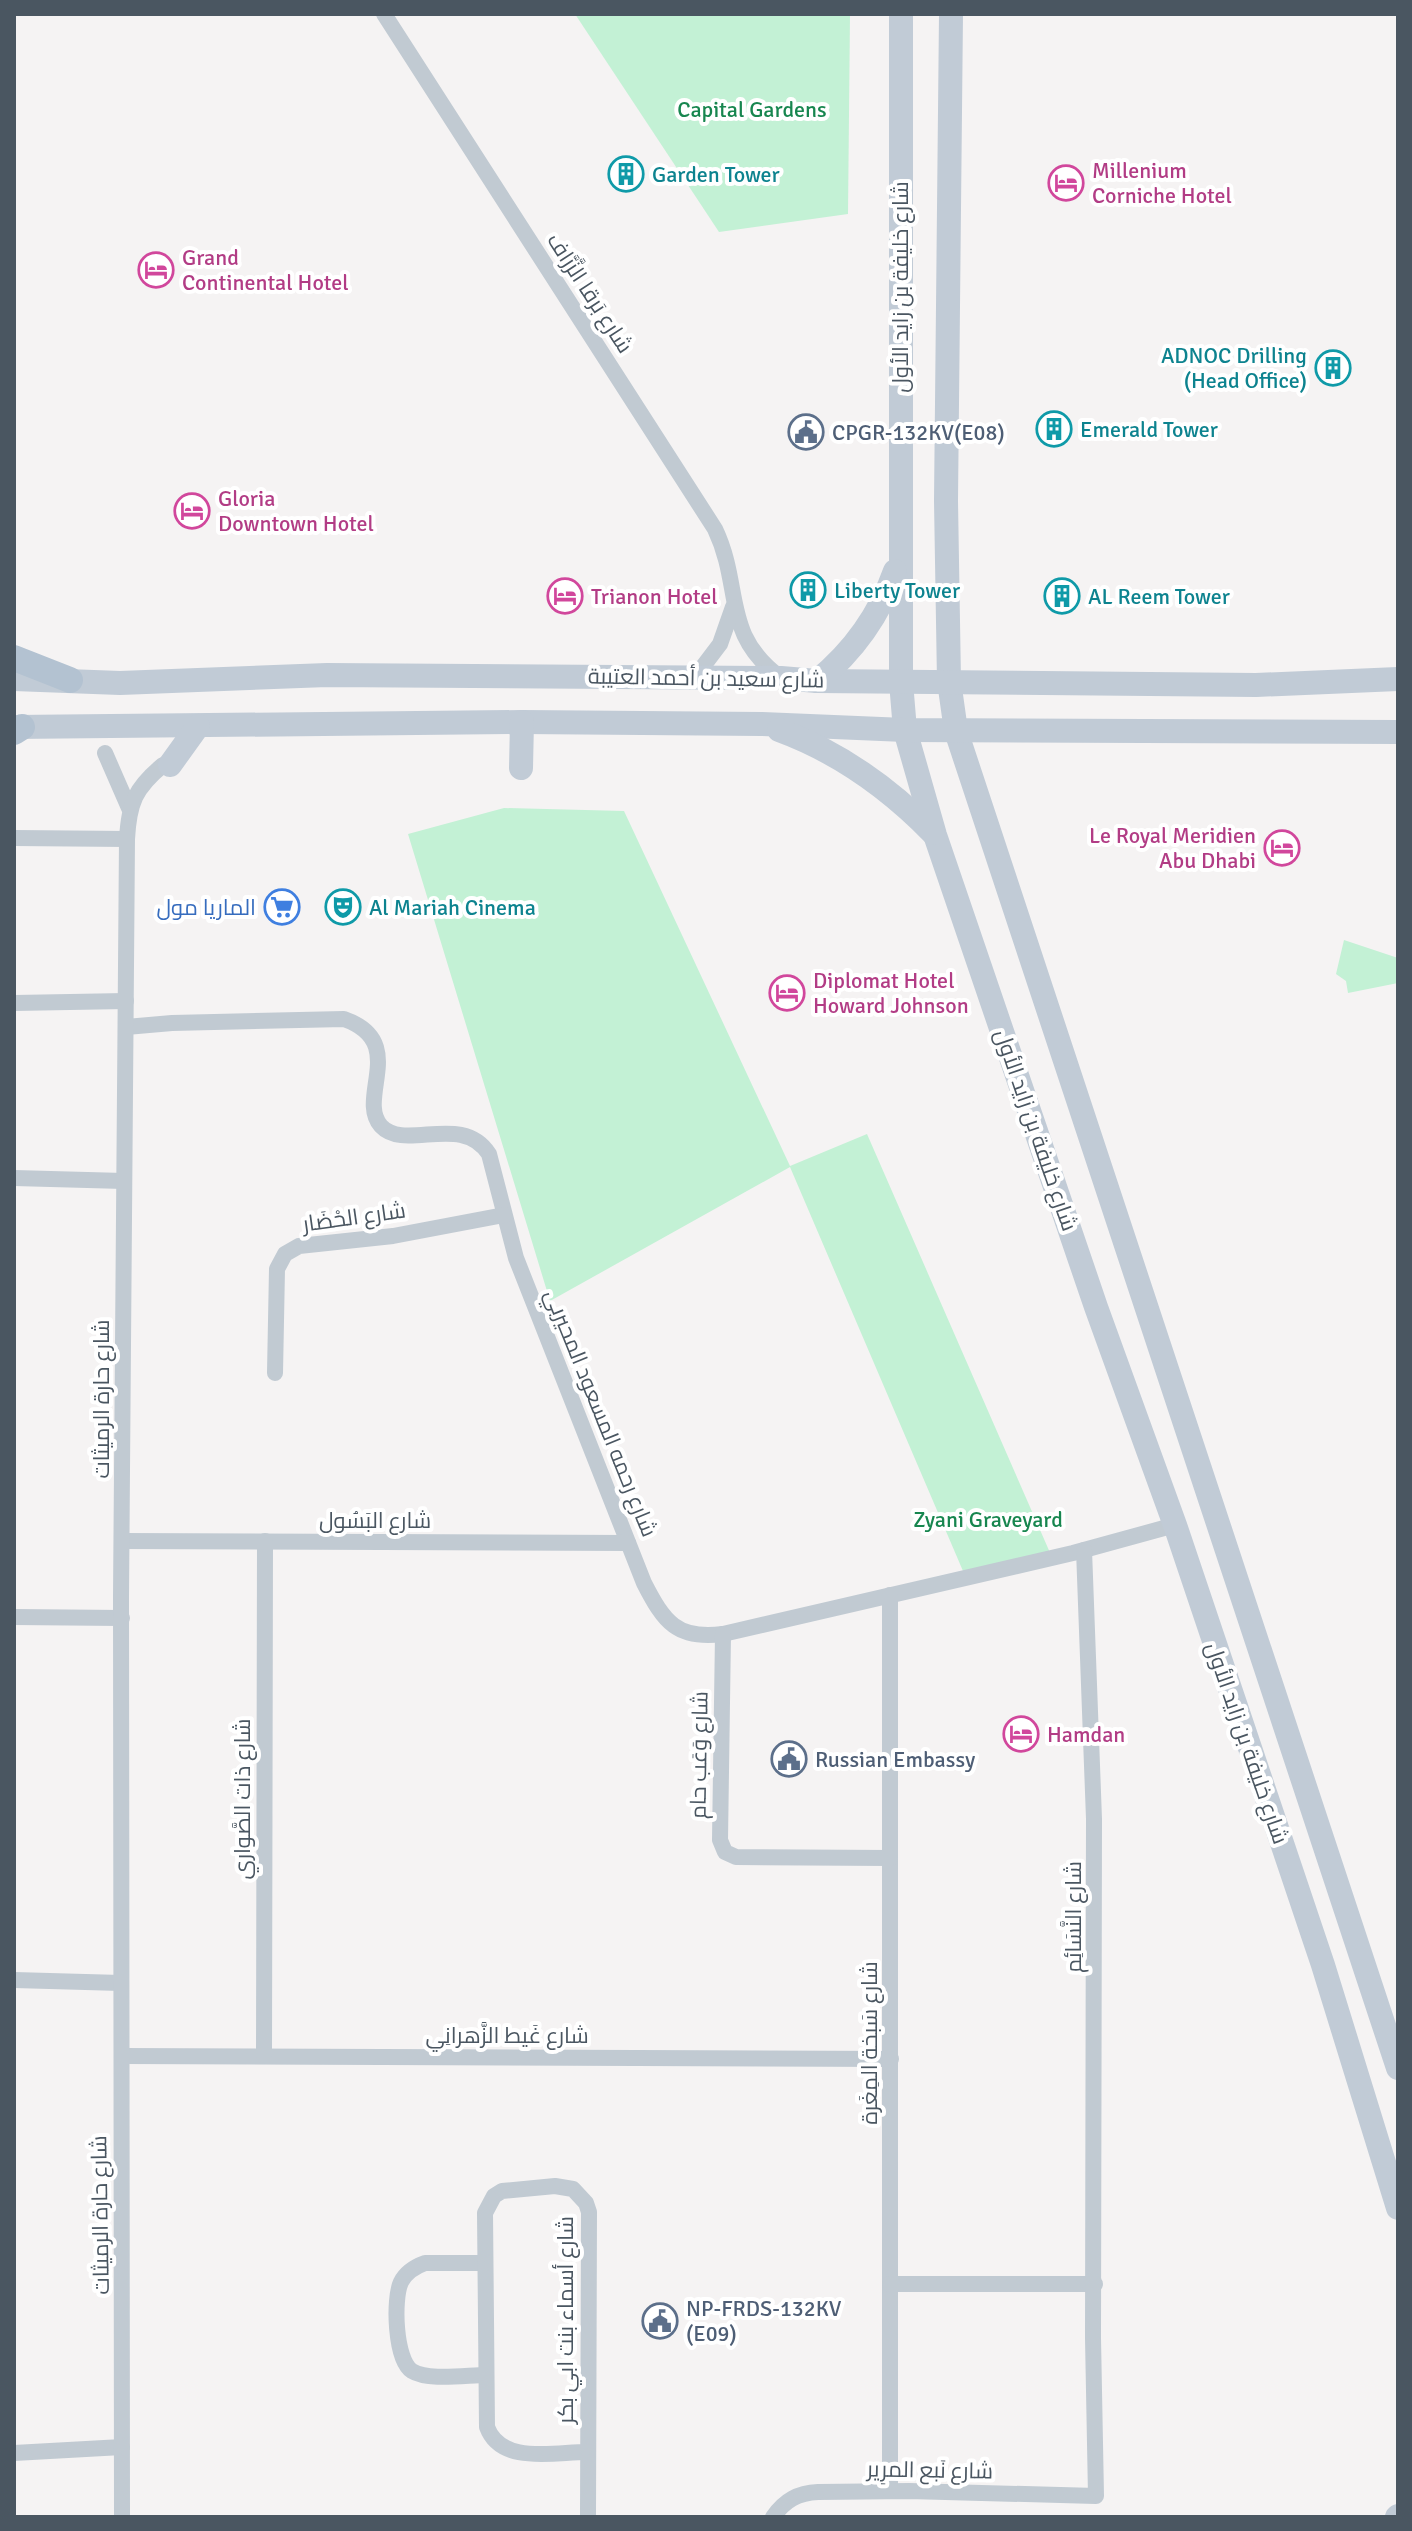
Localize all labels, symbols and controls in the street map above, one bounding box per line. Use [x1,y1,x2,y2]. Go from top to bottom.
park label: Capital Gardens [677,96,827,123]
building icon: Garden Tower [607,155,645,193]
place label: Millenium Corniche Hotel [1092,157,1232,209]
place label: Garden Tower [652,161,780,188]
hotel icon: Millenium Corniche Hotel [1047,164,1085,202]
street label: شارع خليفة بن زايد الأول [887,181,915,393]
street label: شارع بَرقا الزَّرَّاف [540,228,639,359]
place label: Grand Continental Hotel [182,244,349,296]
hotel icon: Grand Continental Hotel [137,251,175,289]
place label: ADNOC Drilling (Head Office) [1161,342,1307,394]
building icon: ADNOC Drilling (Head Office) [1314,349,1352,387]
building icon: Emerald Tower [1035,410,1073,448]
public building icon: CPGR-132KV(E08) [787,413,825,451]
place label: Emerald Tower [1080,416,1218,443]
place label: CPGR-132KV(E08) [832,419,1005,446]
place label: Gloria Downtown Hotel [218,485,374,537]
hotel icon: Gloria Downtown Hotel [173,492,211,530]
building icon: Liberty Tower [789,571,827,609]
hotel icon: Trianon Hotel [546,577,584,615]
place label: Liberty Tower [834,577,960,604]
building icon: AL Reem Tower [1043,577,1081,615]
place label: Trianon Hotel [591,583,718,610]
place label: AL Reem Tower [1088,583,1230,610]
street label: شارع سعيد بن أحمد العتيبة [588,662,824,695]
place label: Le Royal Meridien Abu Dhabi [1089,822,1256,874]
hotel icon: Le Royal Meridien Abu Dhabi [1263,829,1301,867]
supermarket icon: الماريا مول [263,888,301,926]
theatre icon: Al Mariah Cinema [324,888,362,926]
place label: الماريا مول [156,894,256,921]
place label: Al Mariah Cinema [369,894,536,921]
place label: Diplomat Hotel Howard Johnson [813,967,969,1019]
hotel icon: Diplomat Hotel Howard Johnson [768,974,806,1012]
street label: شارع خليفة بن زايد الأول [988,1026,1083,1235]
street label: شارع الحْضَار [299,1196,407,1239]
street label: شارع رحمه المسعود المحيربي [536,1285,663,1542]
street label: شارع حارة الرميثات [88,1319,116,1479]
park label: Zyani Graveyard [913,1506,1063,1533]
street label: شارع البَسُول [319,1507,431,1535]
street label: شارع خليفة بن زايد الأول [1199,1639,1294,1848]
street label: شارع وَعَب حام [684,1691,716,1819]
hotel icon: Hamdan [1002,1715,1040,1753]
street label: شارع ذات الصَّواري [229,1718,259,1880]
place label: Hamdan [1047,1721,1125,1748]
public building icon: Russian Embassy [770,1740,808,1778]
place label: Russian Embassy [815,1746,976,1773]
street label: شارع النَّسَائِم [1060,1861,1089,1973]
street label: شارع سَبخة المِغَرة [856,1961,884,2125]
street label: شارع غَيط الزَّهرانِي [425,2022,589,2052]
street label: شارع حارة الرميثات [85,2135,116,2295]
street label: شارع أسماء بنت ابي بكر [552,2216,582,2426]
place label: NP-FRDS-132KV (E09) [686,2295,842,2347]
public building icon: NP-FRDS-132KV (E09) [641,2302,679,2340]
street label: شارع نَبع المرِير [865,2455,993,2486]

